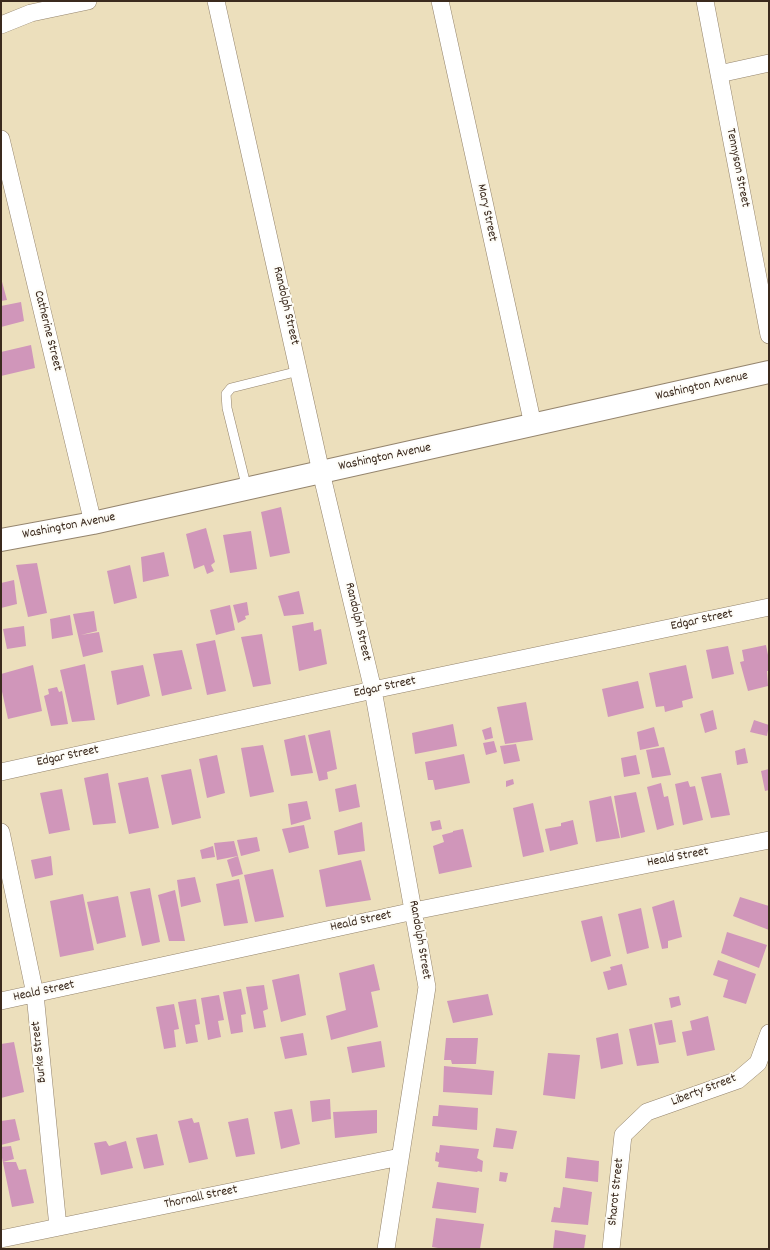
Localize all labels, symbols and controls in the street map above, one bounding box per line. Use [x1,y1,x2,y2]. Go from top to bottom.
street label: Tennyson Street [722,127,752,209]
street label: Mary Street [472,183,500,243]
street label: Randolph Street [268,265,302,347]
street label: Catherine Street [29,289,65,373]
street label: Washington Avenue [654,369,750,405]
street label: Washington Avenue [337,441,433,475]
street label: Washington Avenue [21,510,117,544]
street label: Randolph Street [340,581,374,663]
street label: Edgar Street [669,607,735,635]
street label: Edgar Street [352,674,418,702]
street label: Edgar Street [35,743,101,771]
street label: Heald Street [646,844,710,872]
street label: Randolph Street [404,899,434,981]
street label: Heald Street [329,908,393,936]
street label: Heald Street [12,978,76,1006]
street label: Burke Street [29,1020,51,1084]
street label: Liberty Street [669,1071,739,1111]
street label: Sharot Street [606,1157,628,1227]
street label: Thornall Street [163,1183,239,1213]

